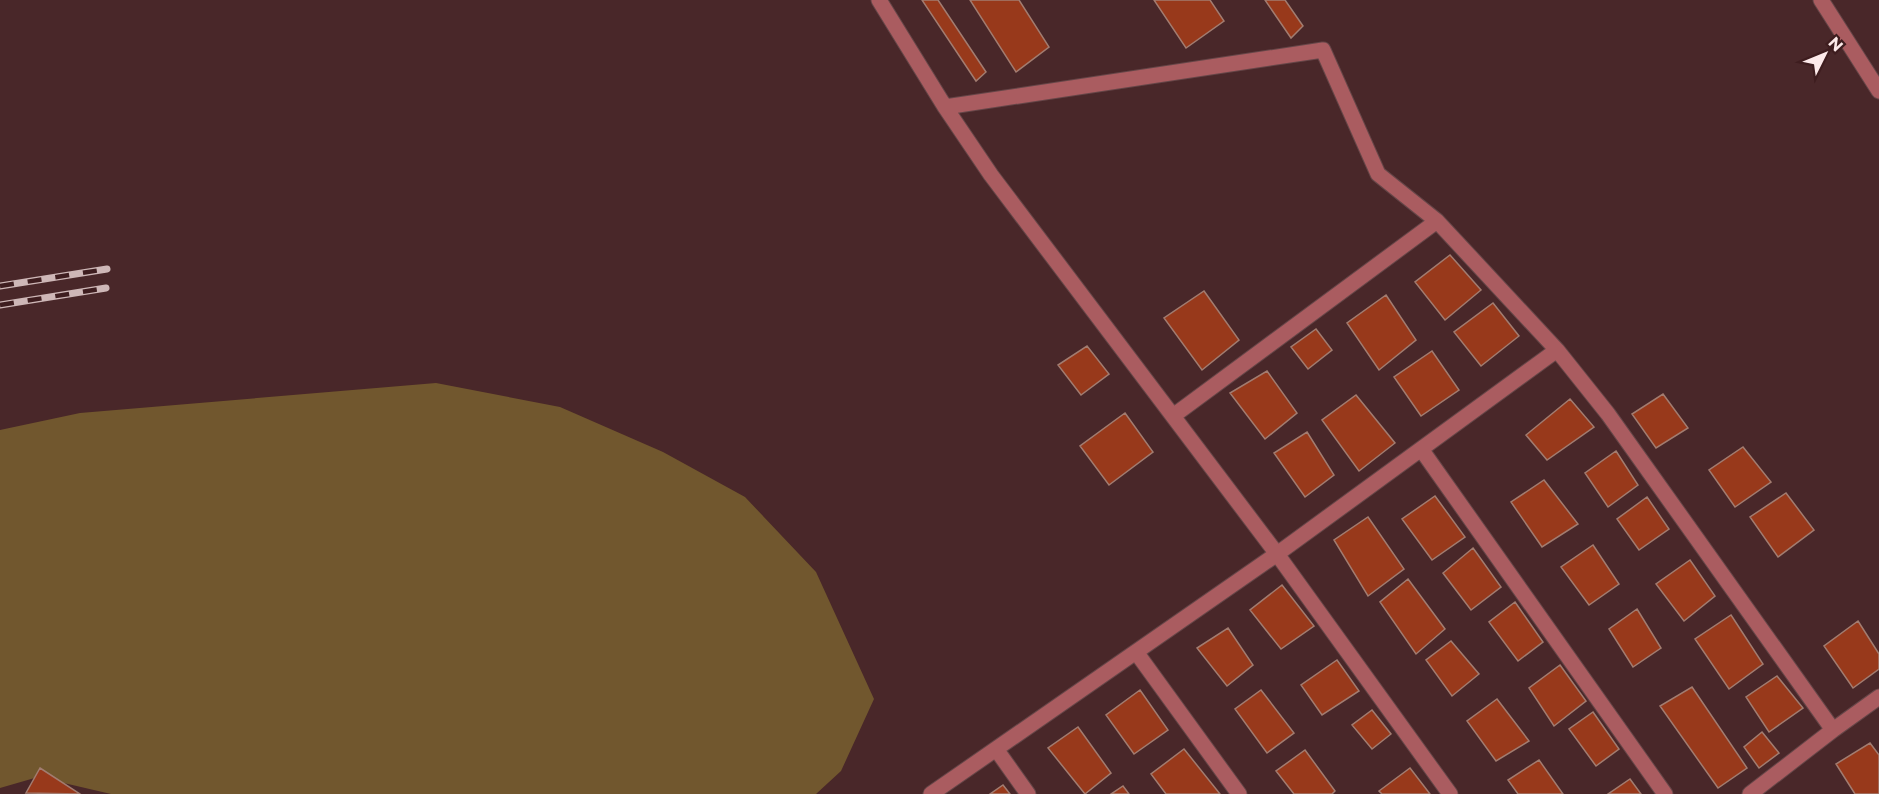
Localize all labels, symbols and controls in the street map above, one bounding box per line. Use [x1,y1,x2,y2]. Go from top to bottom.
north arrow [1795,24,1855,84]
text: N [1824,33,1847,55]

